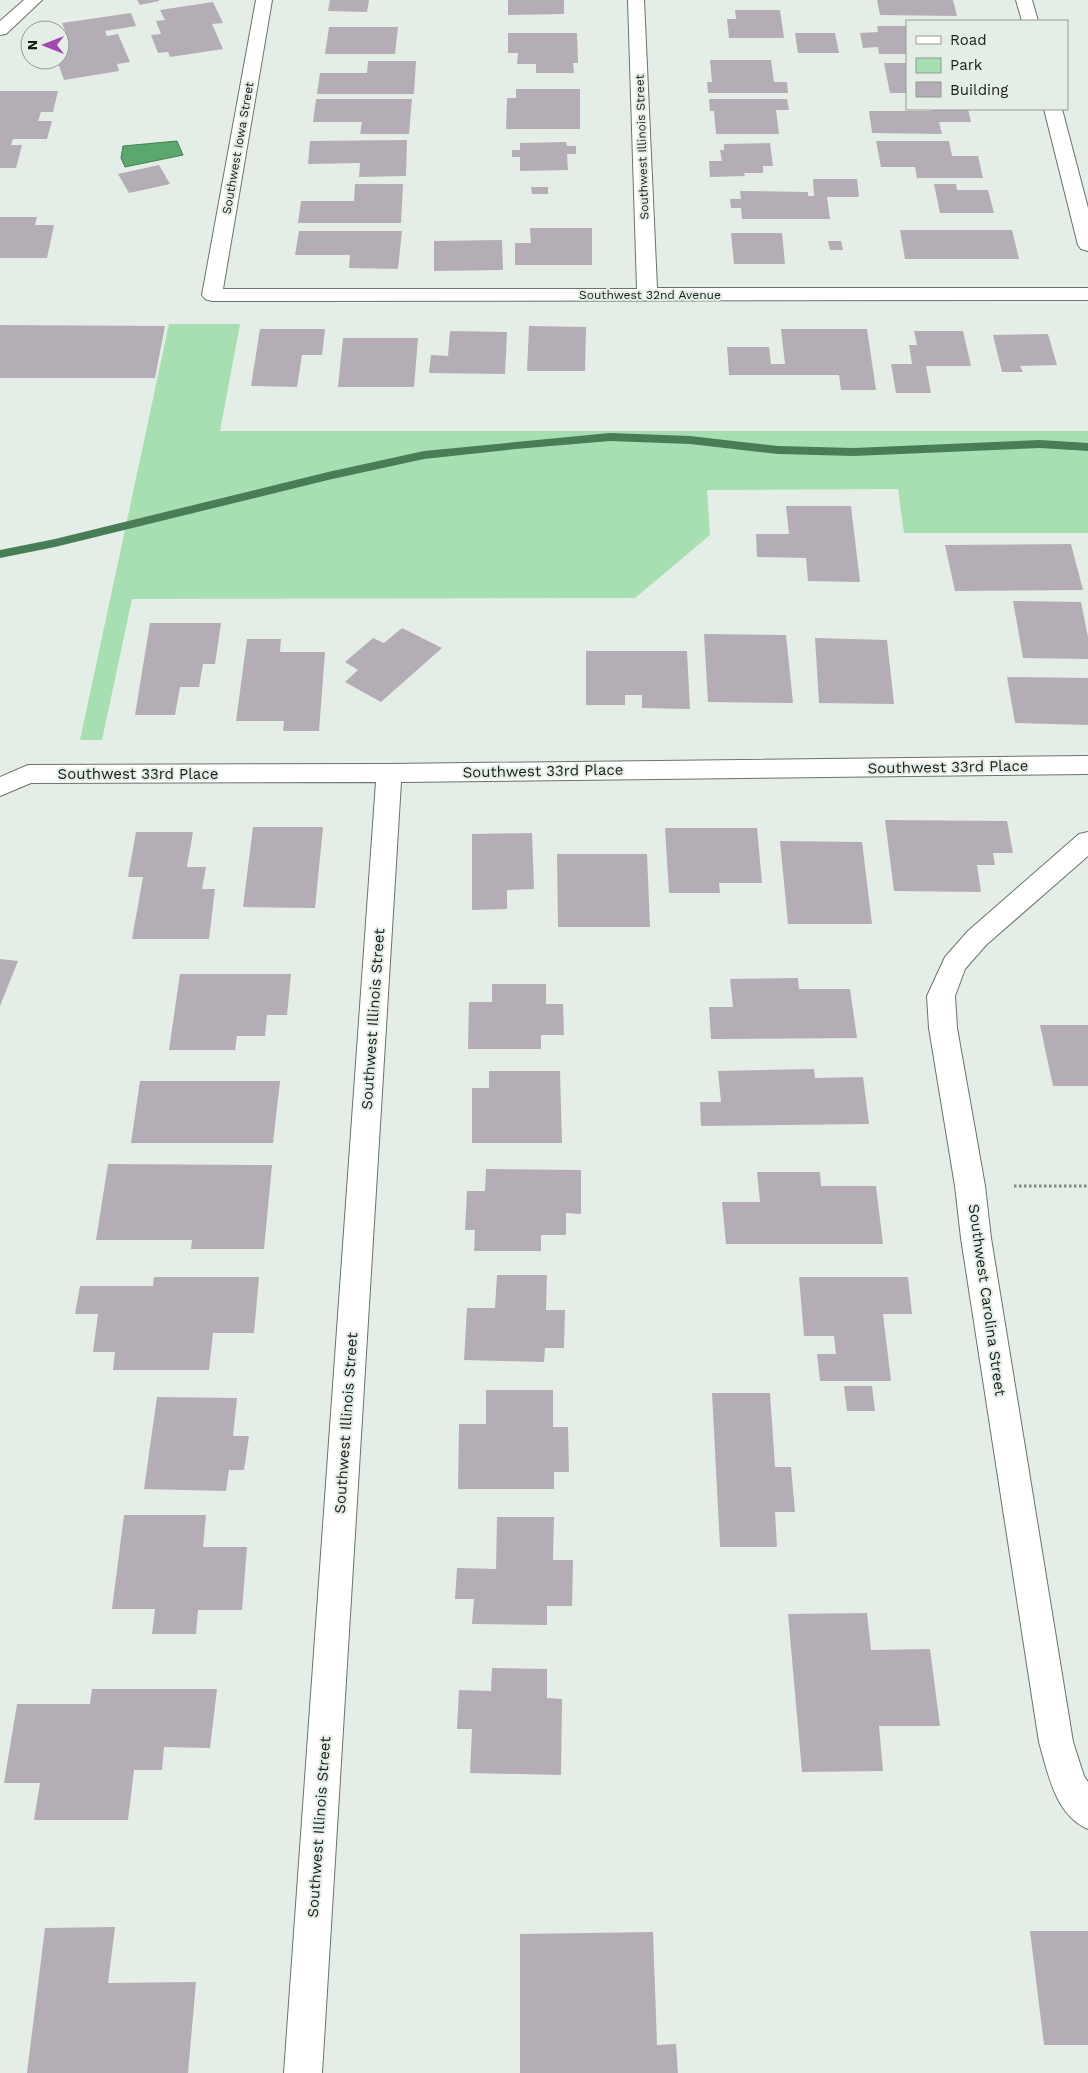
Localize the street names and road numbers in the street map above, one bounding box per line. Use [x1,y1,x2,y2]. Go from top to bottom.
street label: Southwest Illinois Street [632,74,652,220]
street label: Southwest Iowa Street [219,81,257,215]
street label: Southwest 32nd Avenue [579,288,721,302]
street label: Southwest 33rd Place [867,757,1029,777]
street label: Southwest 33rd Place [462,761,624,781]
street label: Southwest 33rd Place [58,765,218,783]
street label: Southwest Illinois Street [358,927,388,1110]
street label: Southwest Carolina Street [965,1203,1009,1398]
street label: Southwest Illinois Street [331,1331,361,1514]
street label: Southwest Illinois Street [304,1735,334,1918]

